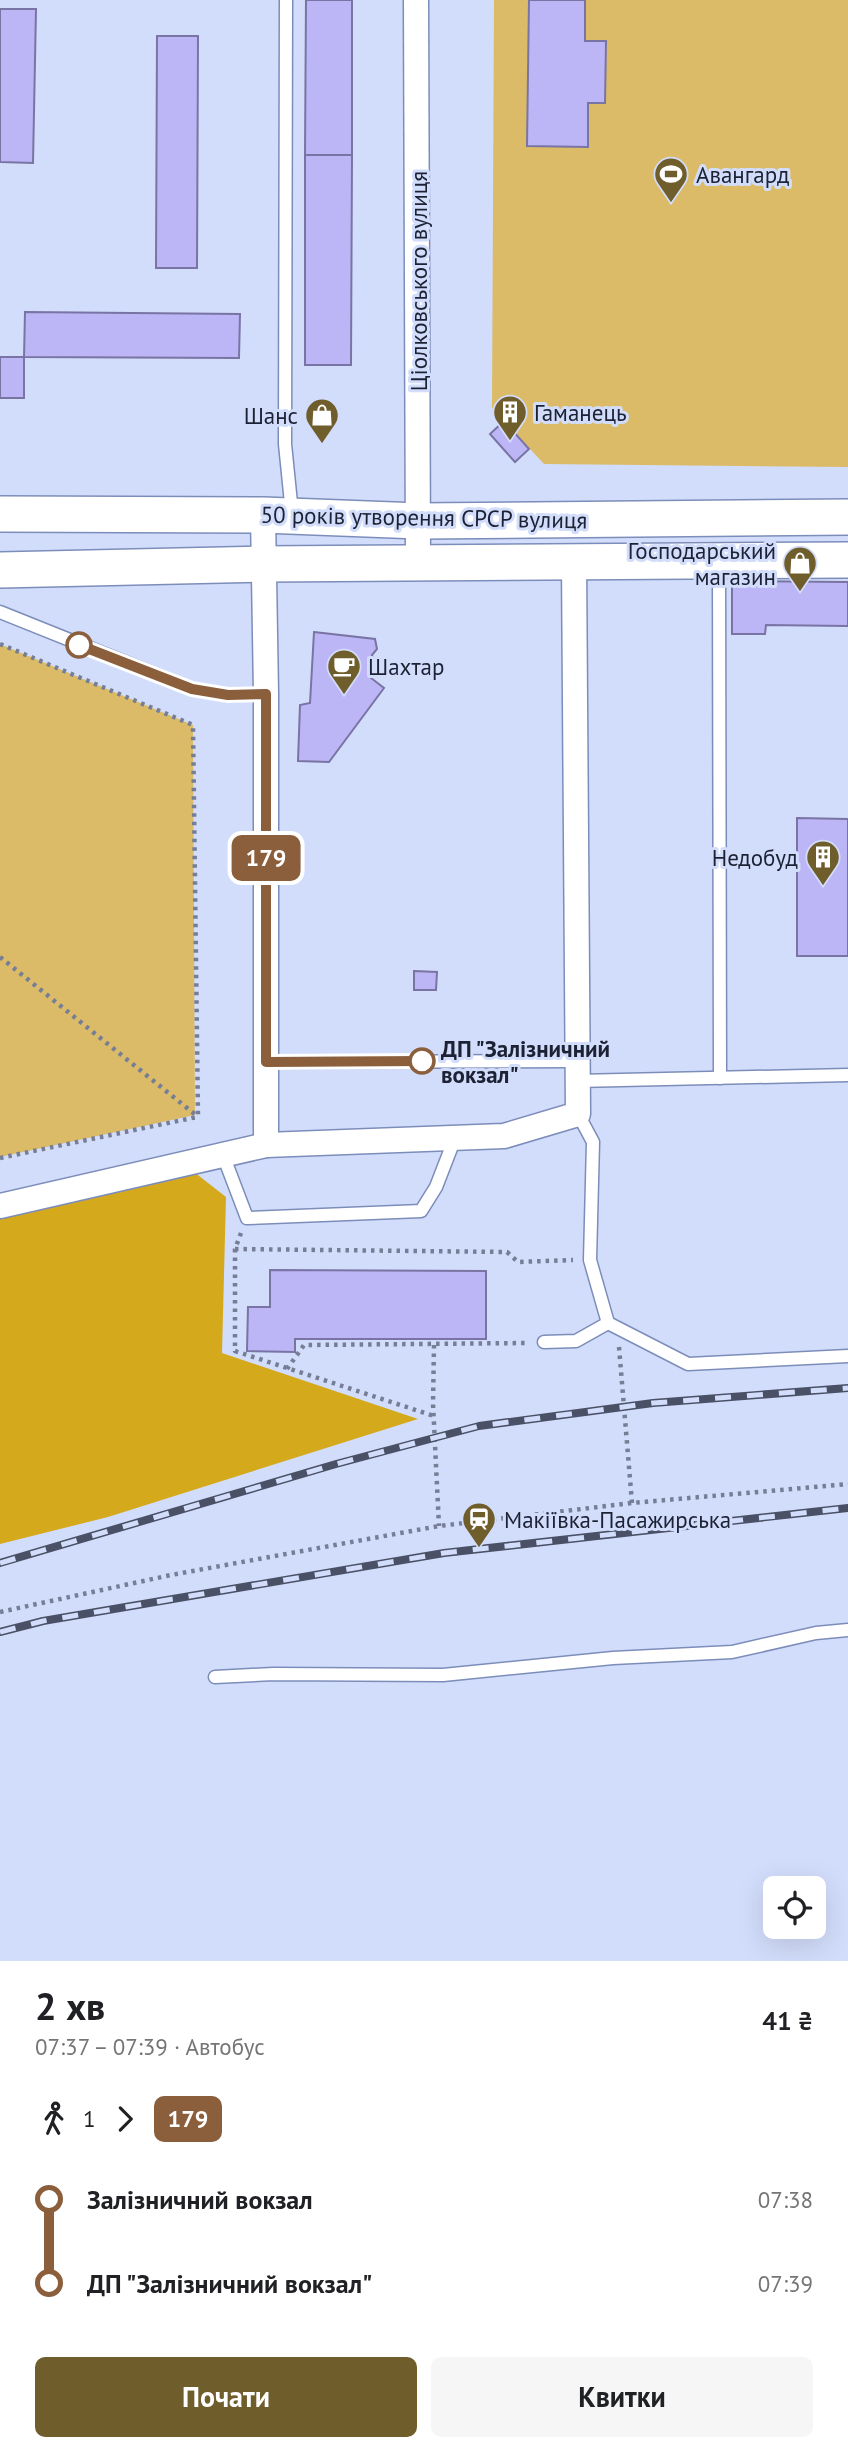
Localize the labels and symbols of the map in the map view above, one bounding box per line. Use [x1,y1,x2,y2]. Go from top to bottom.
sports icon: Авангард [652,155,690,204]
place label: Авангард [696,160,789,189]
street label: Ціолковського вулиця [404,171,433,391]
building icon: Гаманець [491,393,529,442]
shop icon: Шанс [303,396,341,445]
place label: Гаманець [534,398,627,427]
place label: Шанс [244,401,298,430]
street label: 50 років утворення СРСР вулиця [260,500,588,534]
place label: Господарський магазин [628,536,776,591]
shop icon: Господарський магазин [781,544,819,593]
unlabelled marker [66,632,92,658]
cafe icon: Шахтар [325,647,363,696]
place label: Шахтар [368,652,444,681]
line badge: 179 [226,835,306,881]
building icon: Недобуд [804,838,842,887]
place label: Недобуд [712,843,798,872]
place label: ДП "Залізничний вокзал" [441,1034,610,1089]
marker: ДП "Залізничний вокзал" [409,1048,435,1074]
station icon: Макіївка-Пасажирська [460,1500,498,1549]
place label: Макіївка-Пасажирська [504,1505,731,1534]

